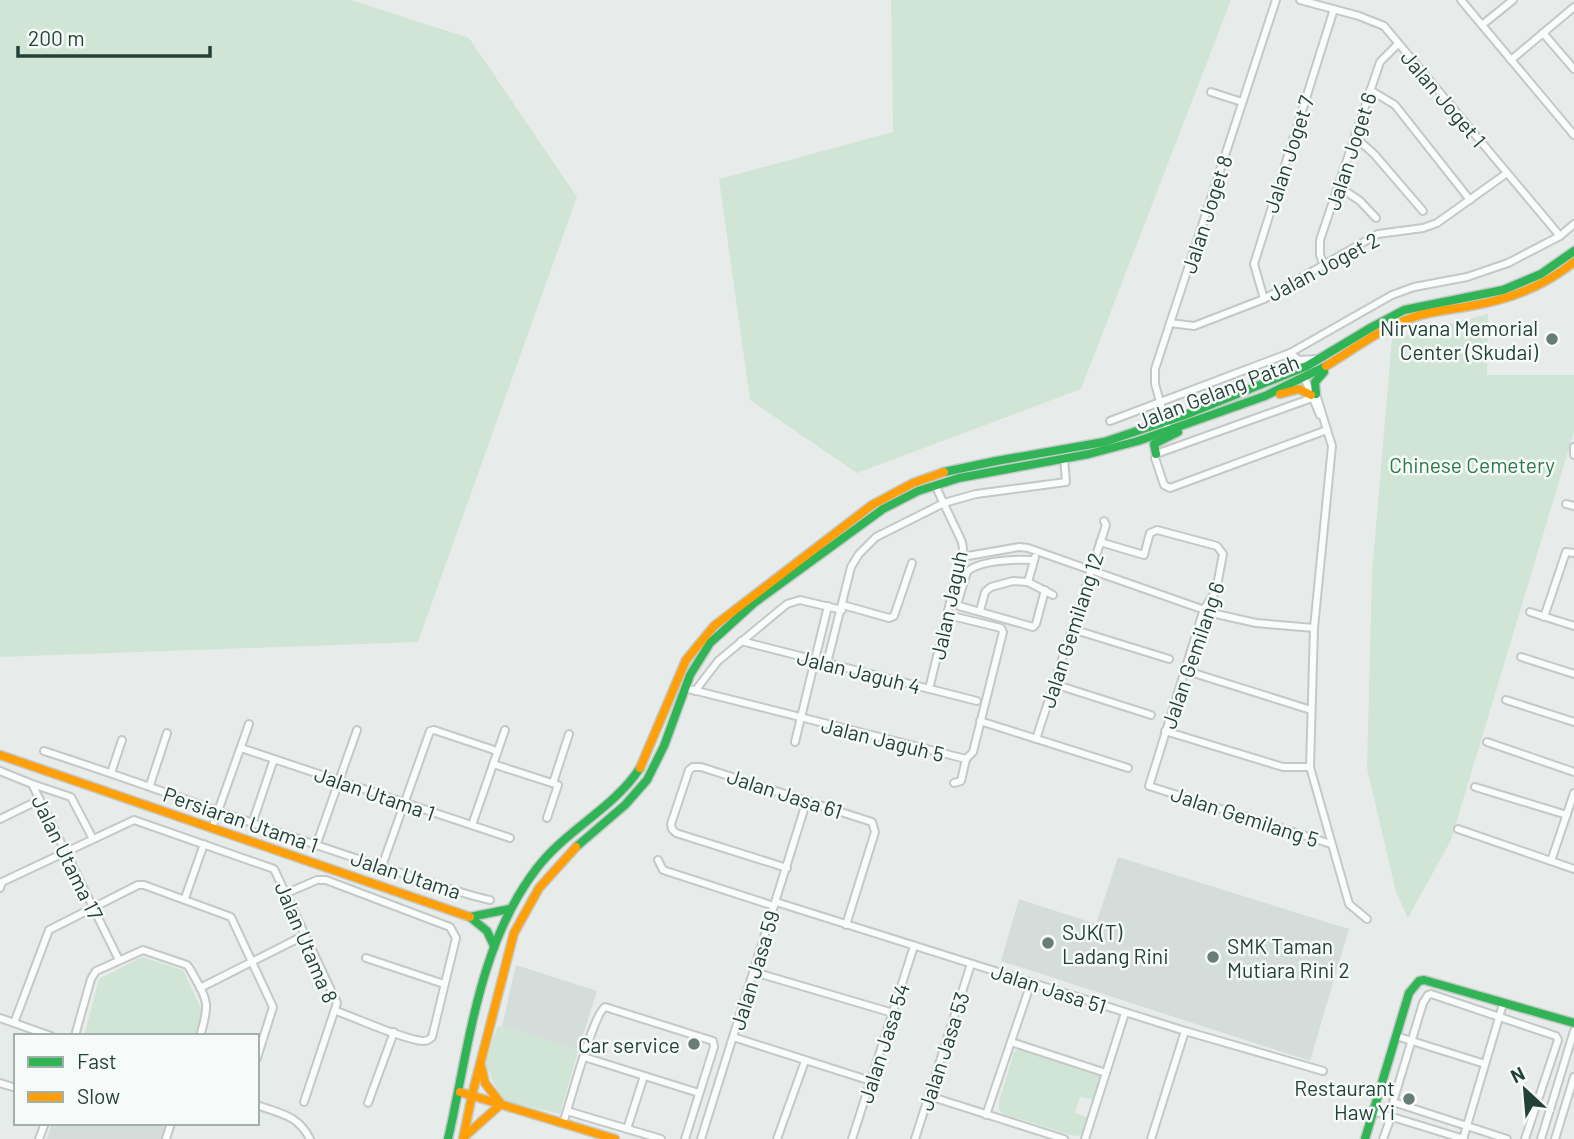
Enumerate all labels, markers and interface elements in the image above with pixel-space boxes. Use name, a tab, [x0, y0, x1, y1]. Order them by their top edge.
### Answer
scale bar	[18, 14, 210, 58]
text: 200 m	[28, 25, 85, 50]
street label: Jalan Joget 1	[1396, 44, 1492, 152]
street label: Jalan Joget 6	[1319, 89, 1381, 213]
street label: Jalan Joget 7	[1257, 92, 1319, 216]
street label: Jalan Joget 8	[1175, 152, 1237, 276]
street label: Jalan Joget 2	[1263, 226, 1383, 306]
place label: Nirvana Memorial Center (Skudai)	[1380, 315, 1539, 364]
marker: Nirvana Memorial Center (Skudai)	[1544, 331, 1560, 347]
street label: Jalan Gelang Patah	[1132, 348, 1302, 434]
park label: Chinese Cemetery	[1389, 452, 1555, 477]
street label: Jalan Jaguh	[924, 548, 972, 662]
street label: Jalan Gemilang 12	[1034, 549, 1108, 711]
street label: Jalan Gemilang 6	[1155, 578, 1229, 732]
street label: Jalan Jaguh 4	[795, 644, 923, 698]
street label: Jalan Jaguh 5	[819, 712, 947, 766]
street label: Jalan Utama 1	[312, 761, 438, 825]
street label: Jalan Jasa 61	[724, 763, 846, 823]
street label: Jalan Gemilang 5	[1168, 780, 1322, 852]
street label: Persiaran Utama 1	[160, 781, 322, 857]
street label: Jalan Utama 17	[27, 791, 109, 923]
street label: Jalan Utama	[348, 844, 464, 904]
street label: Jalan Utama 8	[270, 878, 344, 1006]
street label: Jalan Jasa 59	[724, 907, 784, 1033]
place label: SJK(T) Ladang Rini	[1062, 919, 1169, 968]
place label: SMK Taman Mutiara Rini 2	[1227, 933, 1350, 982]
marker: SJK(T) Ladang Rini	[1040, 935, 1056, 951]
marker: SMK Taman Mutiara Rini 2	[1205, 949, 1221, 965]
street label: Jalan Jasa 51	[988, 958, 1110, 1018]
street label: Jalan Jasa 54	[852, 980, 914, 1106]
street label: Jalan Jasa 53	[912, 988, 974, 1114]
place label: Car service	[578, 1032, 680, 1057]
legend	[14, 1034, 259, 1125]
marker: Car service	[686, 1036, 702, 1052]
text: Fast	[77, 1048, 117, 1073]
north arrow	[1490, 1055, 1560, 1125]
text: N	[1507, 1061, 1528, 1087]
place label: Restaurant Haw Yi	[1294, 1075, 1395, 1124]
text: Slow	[77, 1083, 120, 1108]
marker: Restaurant Haw Yi	[1401, 1091, 1417, 1107]

